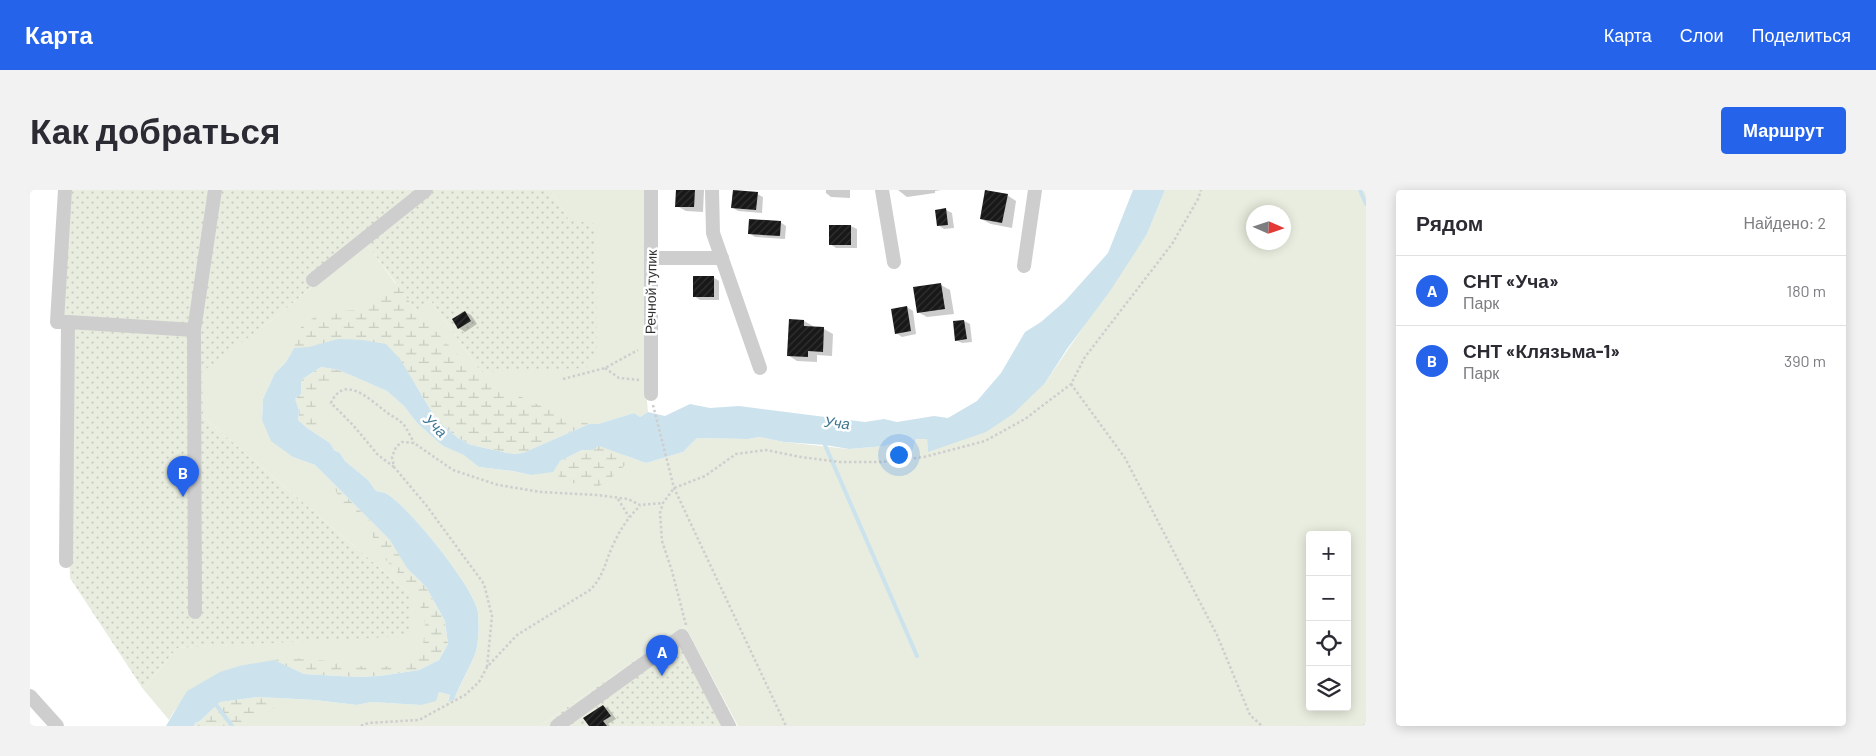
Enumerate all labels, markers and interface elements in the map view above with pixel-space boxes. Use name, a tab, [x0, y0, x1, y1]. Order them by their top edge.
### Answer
text: Карта	[25, 20, 93, 49]
text: Карта	[1604, 24, 1652, 46]
text: Слои	[1680, 24, 1724, 46]
text: Поделиться	[1752, 24, 1851, 46]
button: Маршрут	[1721, 107, 1846, 154]
text: Как добраться	[30, 109, 280, 151]
north arrow	[1246, 205, 1291, 250]
text: Рядом	[1416, 210, 1483, 235]
text: Найдено: 2	[1743, 213, 1826, 232]
street label: Речной тупик	[641, 249, 660, 334]
text: СНТ «Уча»	[1463, 269, 1559, 292]
text: A	[1427, 281, 1437, 300]
text: 180 m	[1787, 281, 1826, 300]
text: Парк	[1463, 293, 1499, 312]
text: СНТ «Клязьма-1»	[1463, 339, 1620, 362]
text: B	[1427, 351, 1437, 370]
text: 390 m	[1784, 351, 1826, 370]
text: Парк	[1463, 363, 1499, 382]
water label: Уча	[419, 409, 451, 441]
water label: Уча	[822, 412, 851, 432]
your location	[886, 442, 912, 468]
pin: B	[167, 456, 199, 497]
map controls	[1306, 531, 1351, 711]
button: +	[1306, 531, 1351, 576]
button: −	[1306, 576, 1351, 621]
button: locate	[1306, 621, 1351, 666]
pin: A	[646, 635, 678, 676]
button: layers	[1306, 666, 1351, 711]

